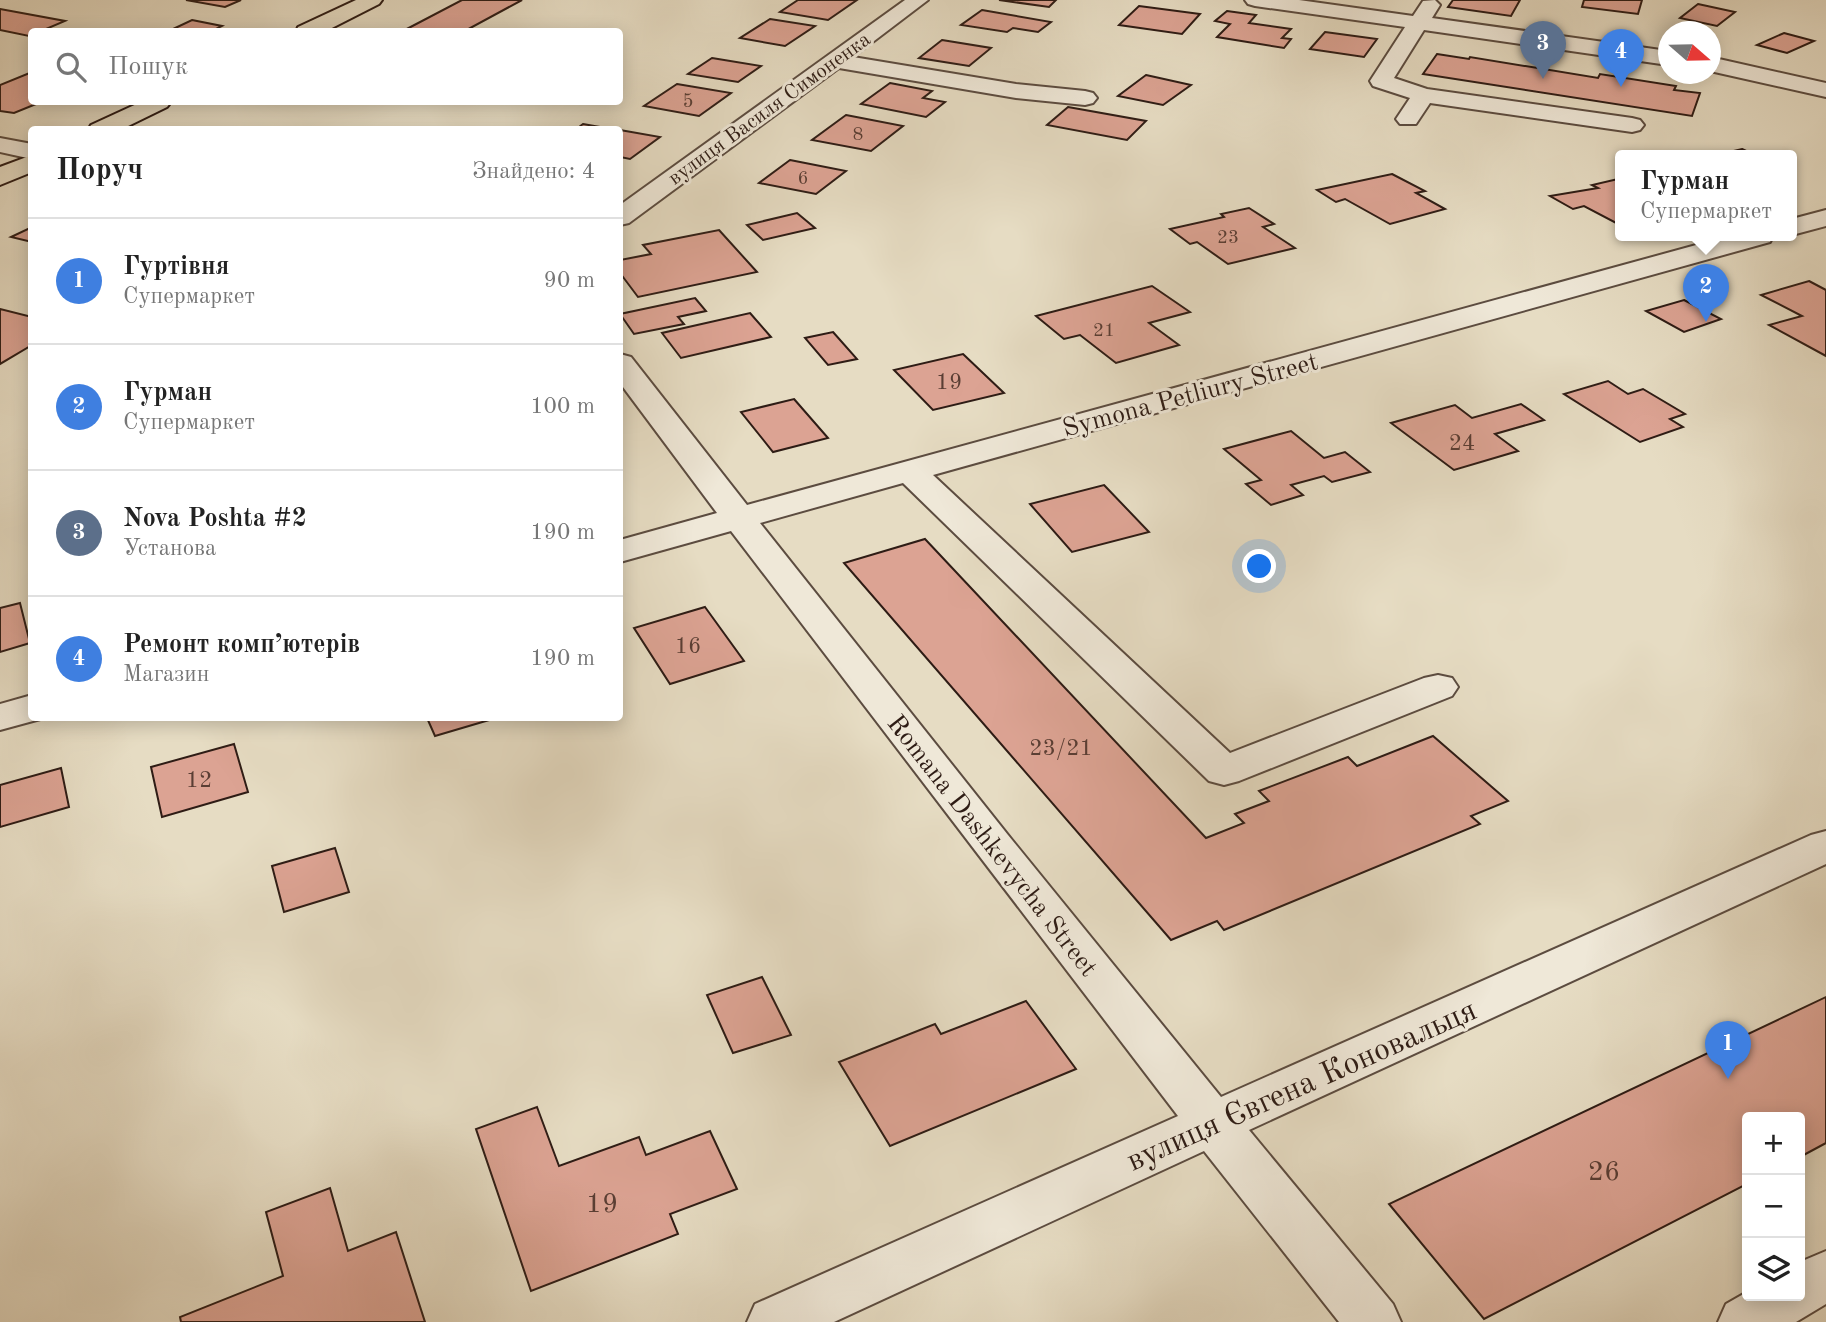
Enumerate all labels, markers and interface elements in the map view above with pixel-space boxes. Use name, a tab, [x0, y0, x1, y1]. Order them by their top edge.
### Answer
pin: 3	[1520, 21, 1566, 79]
north arrow	[1658, 21, 1721, 84]
search box	[28, 28, 623, 105]
street label: вулиця Василя Симоненка	[665, 29, 875, 190]
pin: 4	[1598, 29, 1644, 87]
icon: search	[52, 48, 90, 86]
text: Пошук	[108, 54, 188, 80]
house number: 5	[682, 93, 694, 112]
house number: 8	[852, 126, 864, 145]
popup	[1615, 150, 1797, 241]
text: Поруч	[56, 156, 143, 186]
text: Знайдено: 4	[472, 160, 595, 183]
text: Гурман	[1640, 169, 1729, 195]
house number: 6	[797, 170, 809, 189]
text: Супермаркет	[1640, 200, 1772, 223]
house number: 23	[1217, 229, 1239, 248]
text: Гуртівня	[123, 254, 230, 280]
pin: 2	[1683, 264, 1729, 322]
text: 1	[72, 269, 86, 292]
text: 90 m	[544, 269, 595, 292]
text: Супермаркет	[123, 285, 255, 308]
house number: 21	[1093, 322, 1115, 341]
street label: Symona Petliury Street	[1060, 349, 1321, 443]
house number: 19	[936, 371, 962, 394]
text: Гурман	[123, 380, 212, 406]
text: 2	[72, 395, 86, 418]
text: 100 m	[530, 395, 595, 418]
text: Супермаркет	[123, 411, 255, 434]
house number: 24	[1449, 432, 1475, 455]
text: Nova Poshta #2	[123, 506, 307, 532]
text: 3	[72, 521, 86, 544]
text: 190 m	[530, 521, 595, 544]
text: Установа	[123, 537, 216, 560]
your location	[1242, 549, 1276, 583]
text: Ремонт комп’ютерів	[123, 632, 360, 658]
house number: 16	[675, 635, 701, 658]
text: 4	[72, 647, 86, 670]
text: 190 m	[530, 647, 595, 670]
text: Магазин	[123, 663, 209, 686]
street label: Romana Dashkevycha Street	[881, 711, 1101, 982]
house number: 23/21	[1029, 737, 1093, 760]
house number: 12	[186, 769, 212, 792]
street label: вулиця Євгена Коновальця	[1122, 995, 1482, 1179]
pin: 1	[1705, 1021, 1751, 1079]
map controls	[1742, 1112, 1805, 1301]
button: +	[1742, 1112, 1805, 1175]
house number: 26	[1588, 1159, 1620, 1187]
button: −	[1742, 1175, 1805, 1238]
house number: 19	[586, 1191, 618, 1219]
button: layers	[1742, 1238, 1805, 1301]

